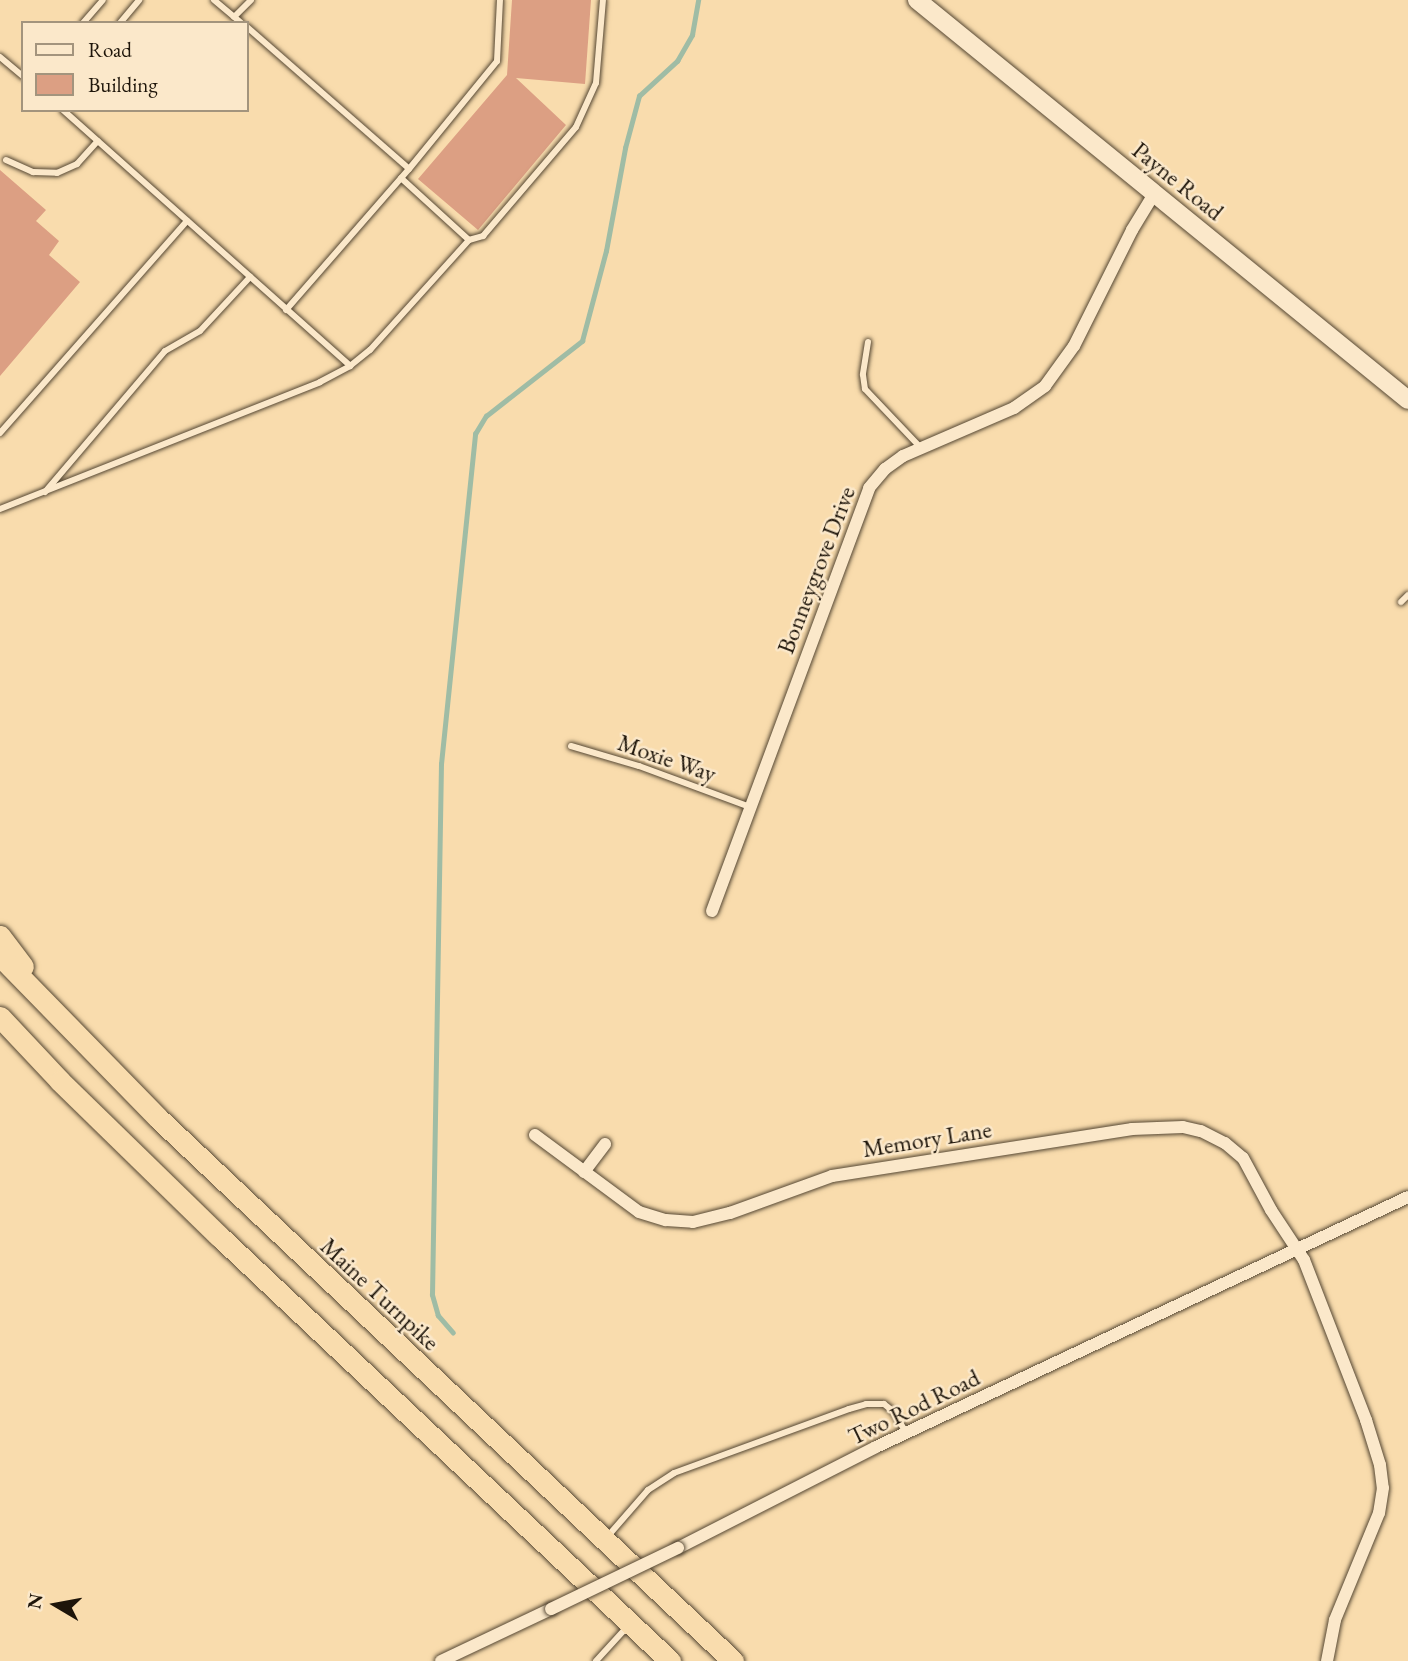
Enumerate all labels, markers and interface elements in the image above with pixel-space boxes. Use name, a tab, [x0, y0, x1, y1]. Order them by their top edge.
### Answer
legend	[21, 21, 248, 112]
text: Road	[88, 36, 132, 63]
text: Building	[88, 71, 158, 98]
street label: Payne Road	[1127, 136, 1229, 226]
street label: Bonneygrove Drive	[771, 482, 861, 658]
street label: Moxie Way	[614, 728, 720, 788]
street label: Memory Lane	[861, 1115, 993, 1163]
street label: Maine Turnpike	[315, 1232, 445, 1356]
street label: Two Rod Road	[844, 1363, 984, 1451]
north arrow	[21, 1570, 91, 1640]
text: N	[21, 1592, 48, 1611]

